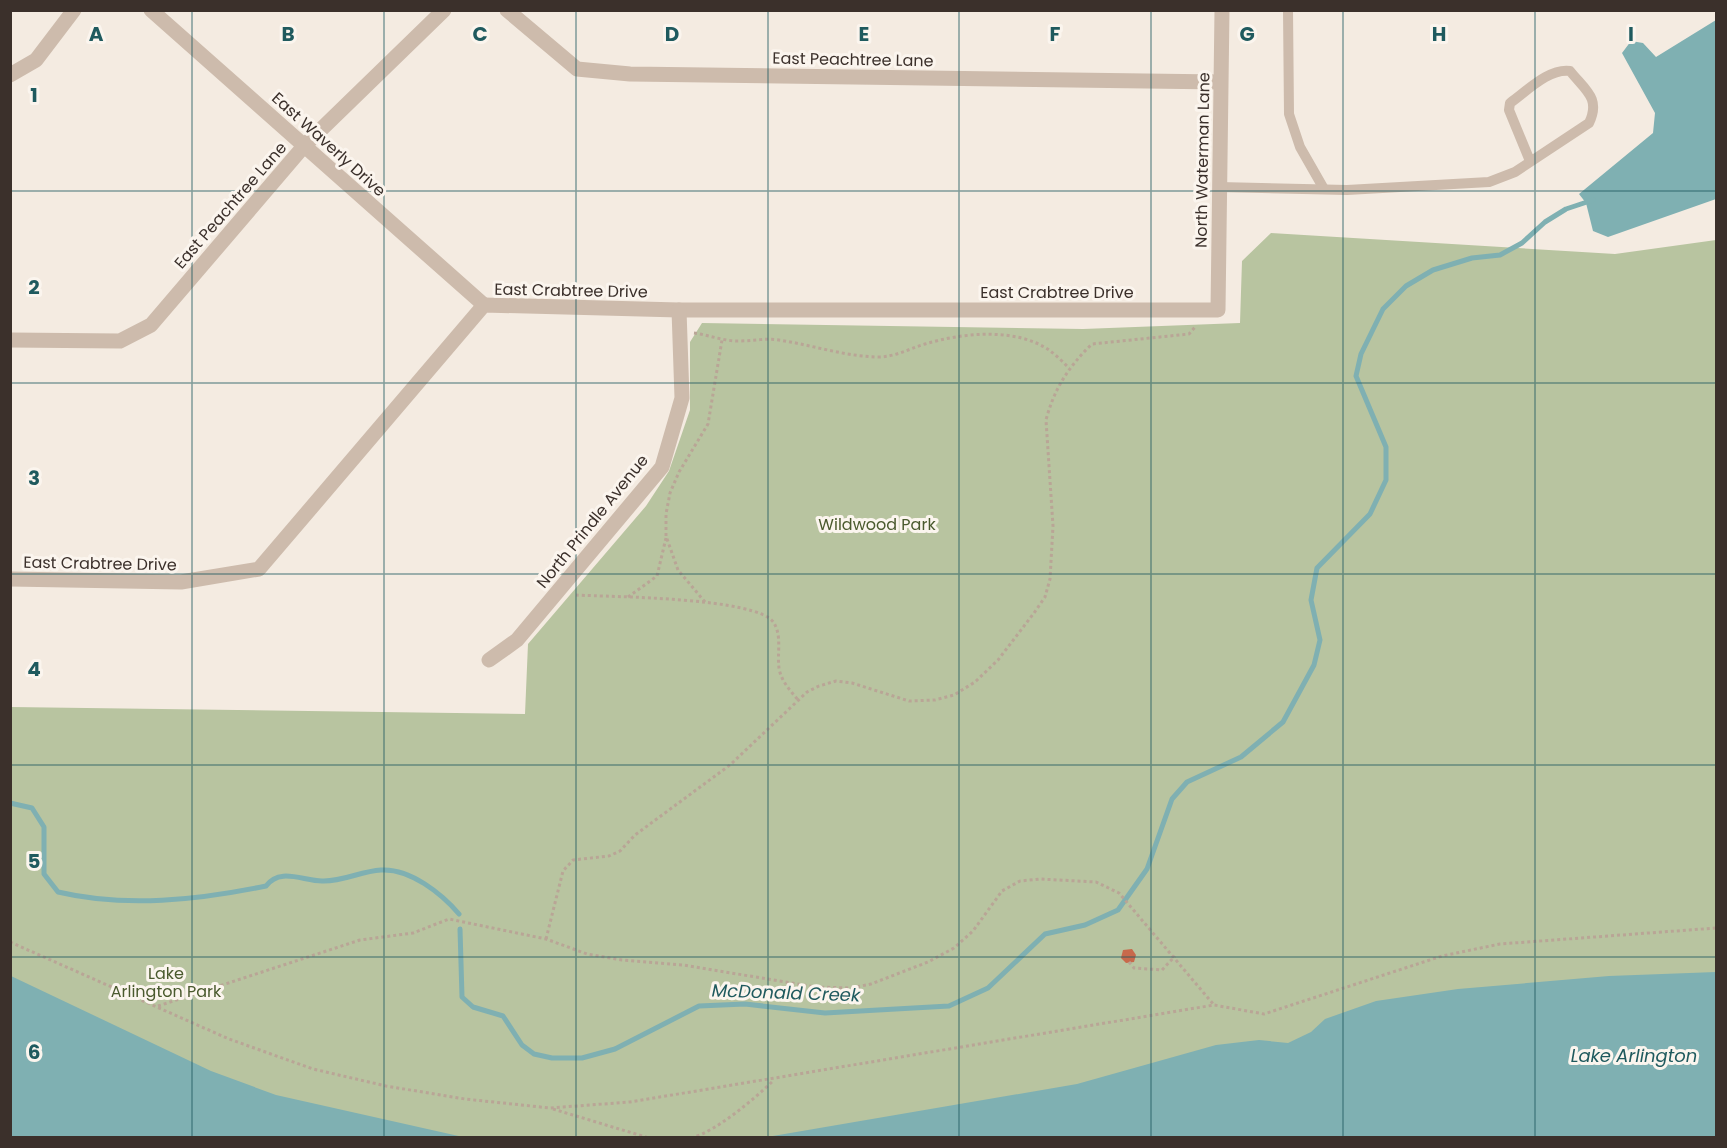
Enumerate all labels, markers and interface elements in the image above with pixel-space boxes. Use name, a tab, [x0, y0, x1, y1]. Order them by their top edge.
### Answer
text: A	[89, 20, 104, 48]
text: B	[281, 20, 295, 48]
text: C	[472, 20, 488, 48]
text: D	[665, 20, 679, 48]
text: E	[859, 20, 869, 48]
text: F	[1050, 20, 1061, 48]
text: G	[1239, 20, 1255, 48]
text: H	[1432, 20, 1446, 48]
text: I	[1628, 20, 1634, 48]
street label: East Peachtree Lane	[772, 47, 934, 72]
street label: North Waterman Lane	[1189, 72, 1216, 248]
text: 1	[30, 81, 38, 109]
street label: East Waverly Drive	[267, 87, 391, 202]
street label: East Peachtree Lane	[169, 137, 292, 274]
text: 2	[28, 273, 40, 301]
street label: East Crabtree Drive	[494, 278, 648, 303]
street label: East Crabtree Drive	[980, 281, 1134, 304]
street label: North Prindle Avenue	[531, 449, 654, 593]
text: 3	[28, 464, 40, 492]
park label: Wildwood Park	[818, 513, 936, 536]
street label: East Crabtree Drive	[23, 551, 177, 576]
text: 4	[27, 655, 41, 683]
text: 5	[28, 847, 41, 875]
park label: Lake Arlington Park	[111, 962, 222, 1003]
water label: McDonald Creek	[711, 977, 861, 1008]
text: 6	[28, 1038, 40, 1066]
water label: Lake Arlington	[1571, 1043, 1697, 1068]

